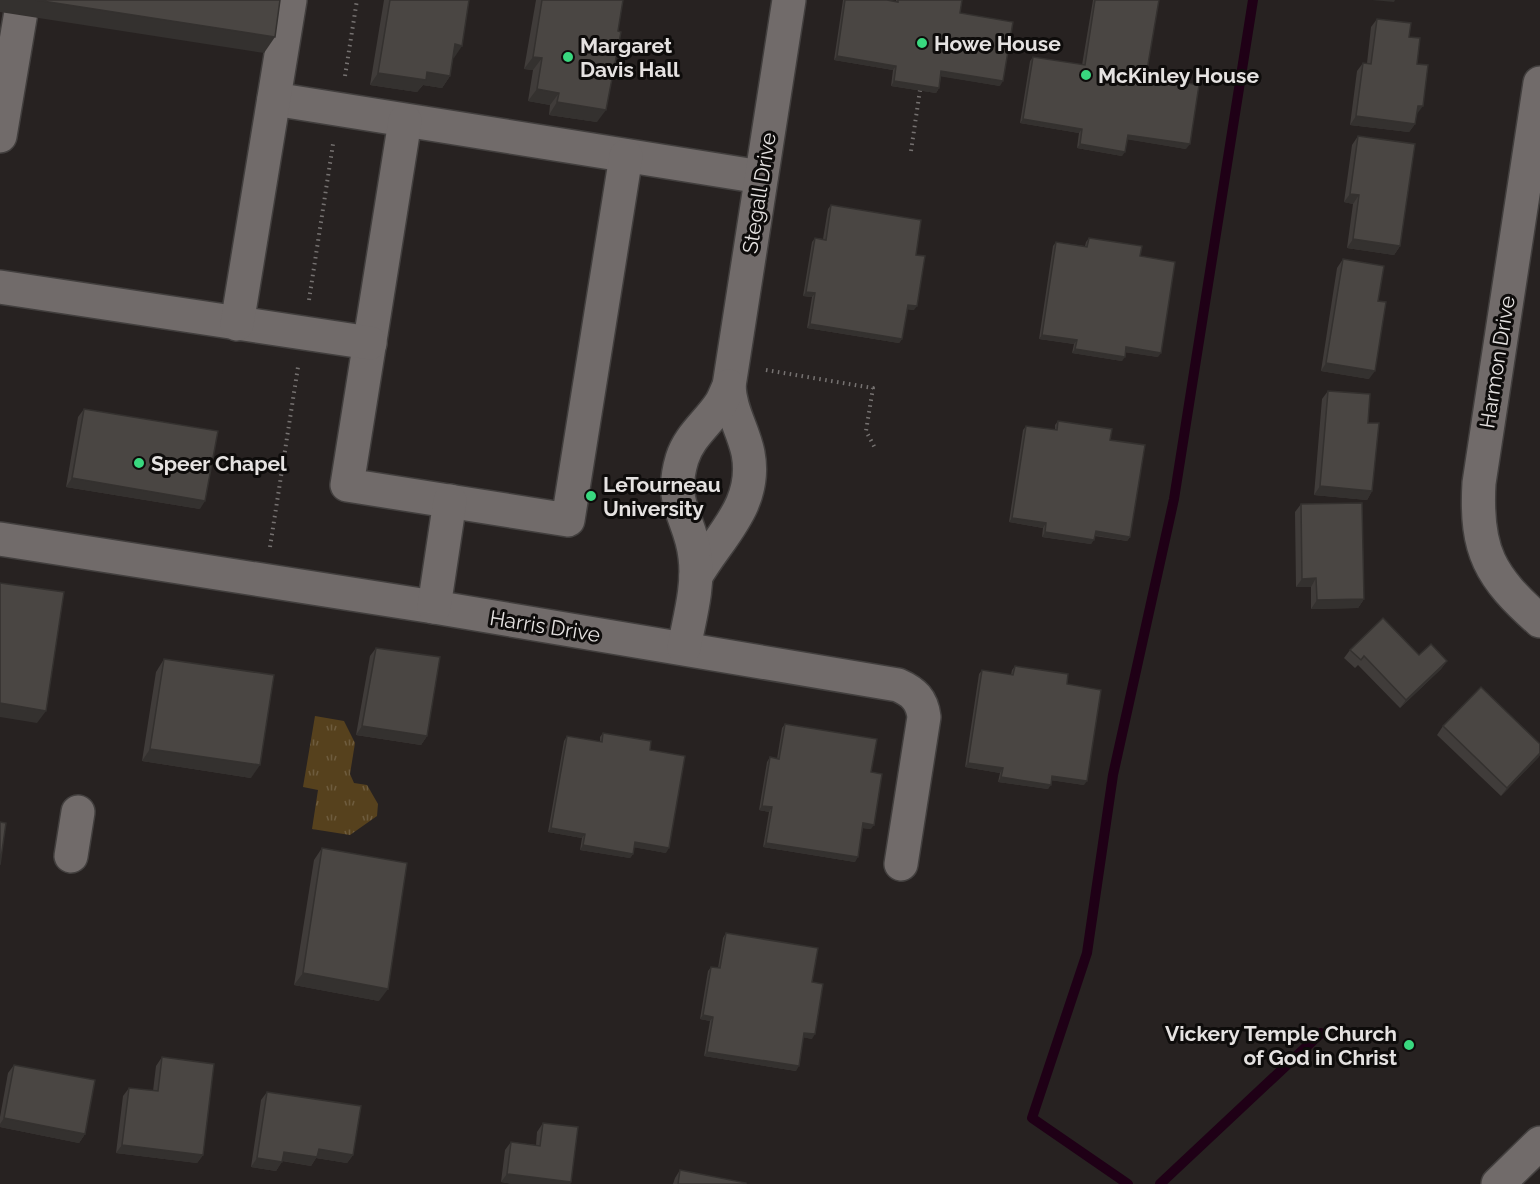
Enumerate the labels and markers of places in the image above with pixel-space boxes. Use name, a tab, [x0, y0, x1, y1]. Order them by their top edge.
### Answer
place label: Howe House	[934, 31, 1061, 56]
place label: Margaret Davis Hall	[580, 33, 680, 82]
marker: Howe House	[915, 36, 929, 50]
marker: Margaret Davis Hall	[561, 50, 575, 64]
place label: McKinley House	[1098, 63, 1259, 88]
marker: McKinley House	[1079, 68, 1093, 82]
place label: Speer Chapel	[151, 451, 287, 476]
marker: Speer Chapel	[132, 456, 146, 470]
place label: LeTourneau University	[603, 472, 721, 521]
marker: LeTourneau University	[584, 489, 598, 503]
place label: Vickery Temple Church of God in Christ	[1165, 1021, 1397, 1070]
marker: Vickery Temple Church of God in Christ	[1402, 1038, 1416, 1052]

